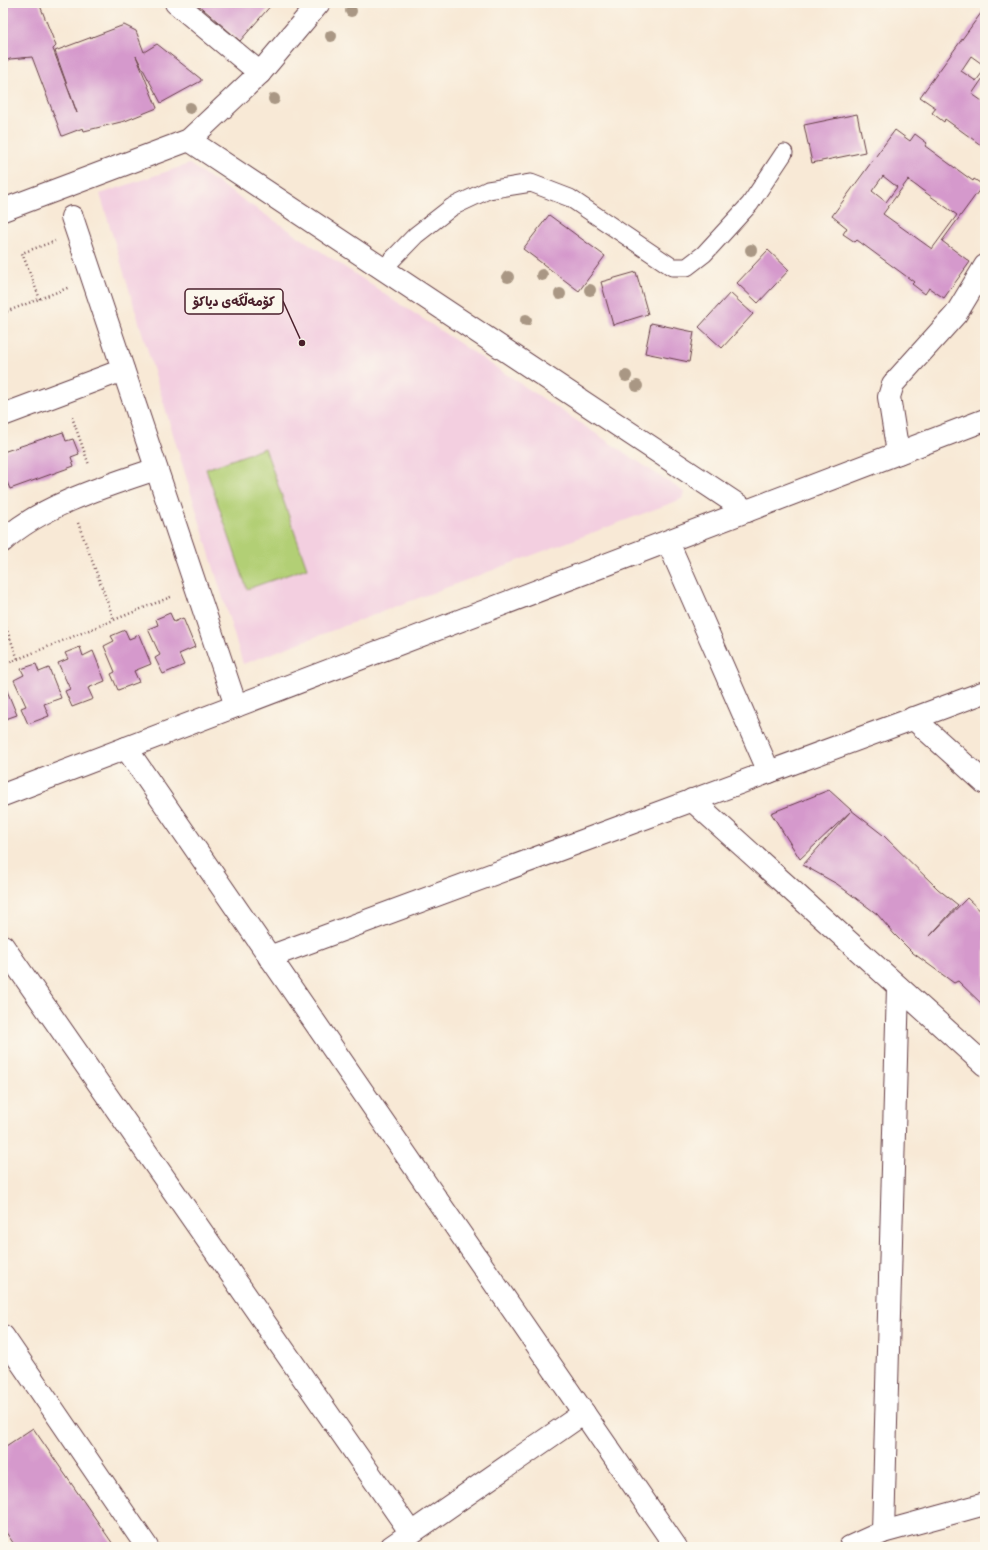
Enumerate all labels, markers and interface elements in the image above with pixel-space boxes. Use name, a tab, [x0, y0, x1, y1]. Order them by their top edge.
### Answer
callout: کۆمەڵگەی دیاکۆ	[185, 289, 283, 314]
text: کۆمەڵگەی دیاکۆ	[192, 292, 275, 310]

